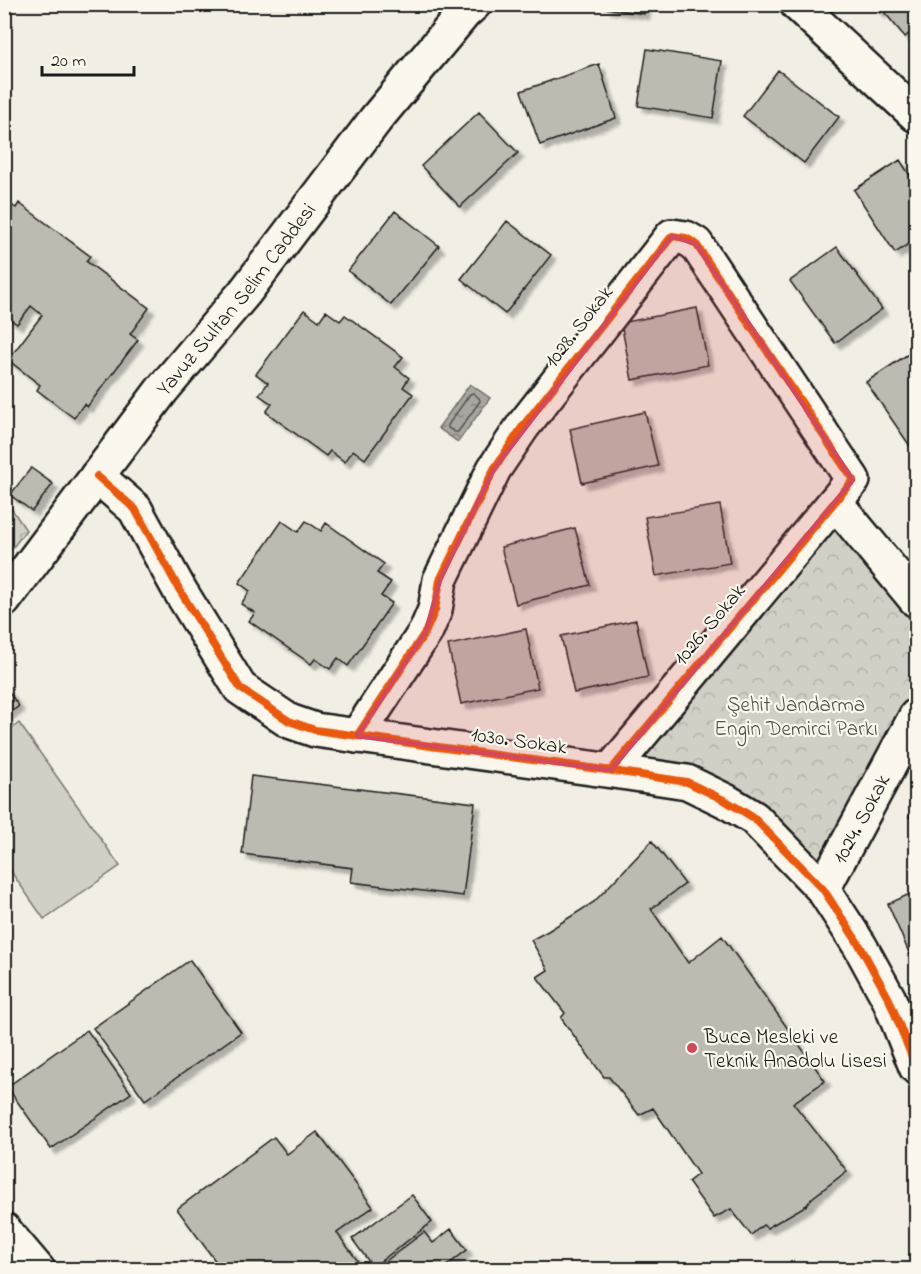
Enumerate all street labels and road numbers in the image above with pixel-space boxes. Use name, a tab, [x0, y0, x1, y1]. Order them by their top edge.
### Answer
street label: Yavuz Sultan Selim Caddesi	[150, 197, 324, 403]
street label: 1028. Sokak	[538, 279, 622, 375]
street label: 1026. Sokak	[667, 577, 754, 673]
street label: 1030. Sokak	[469, 720, 569, 764]
street label: 1024. Sokak	[826, 769, 899, 870]

